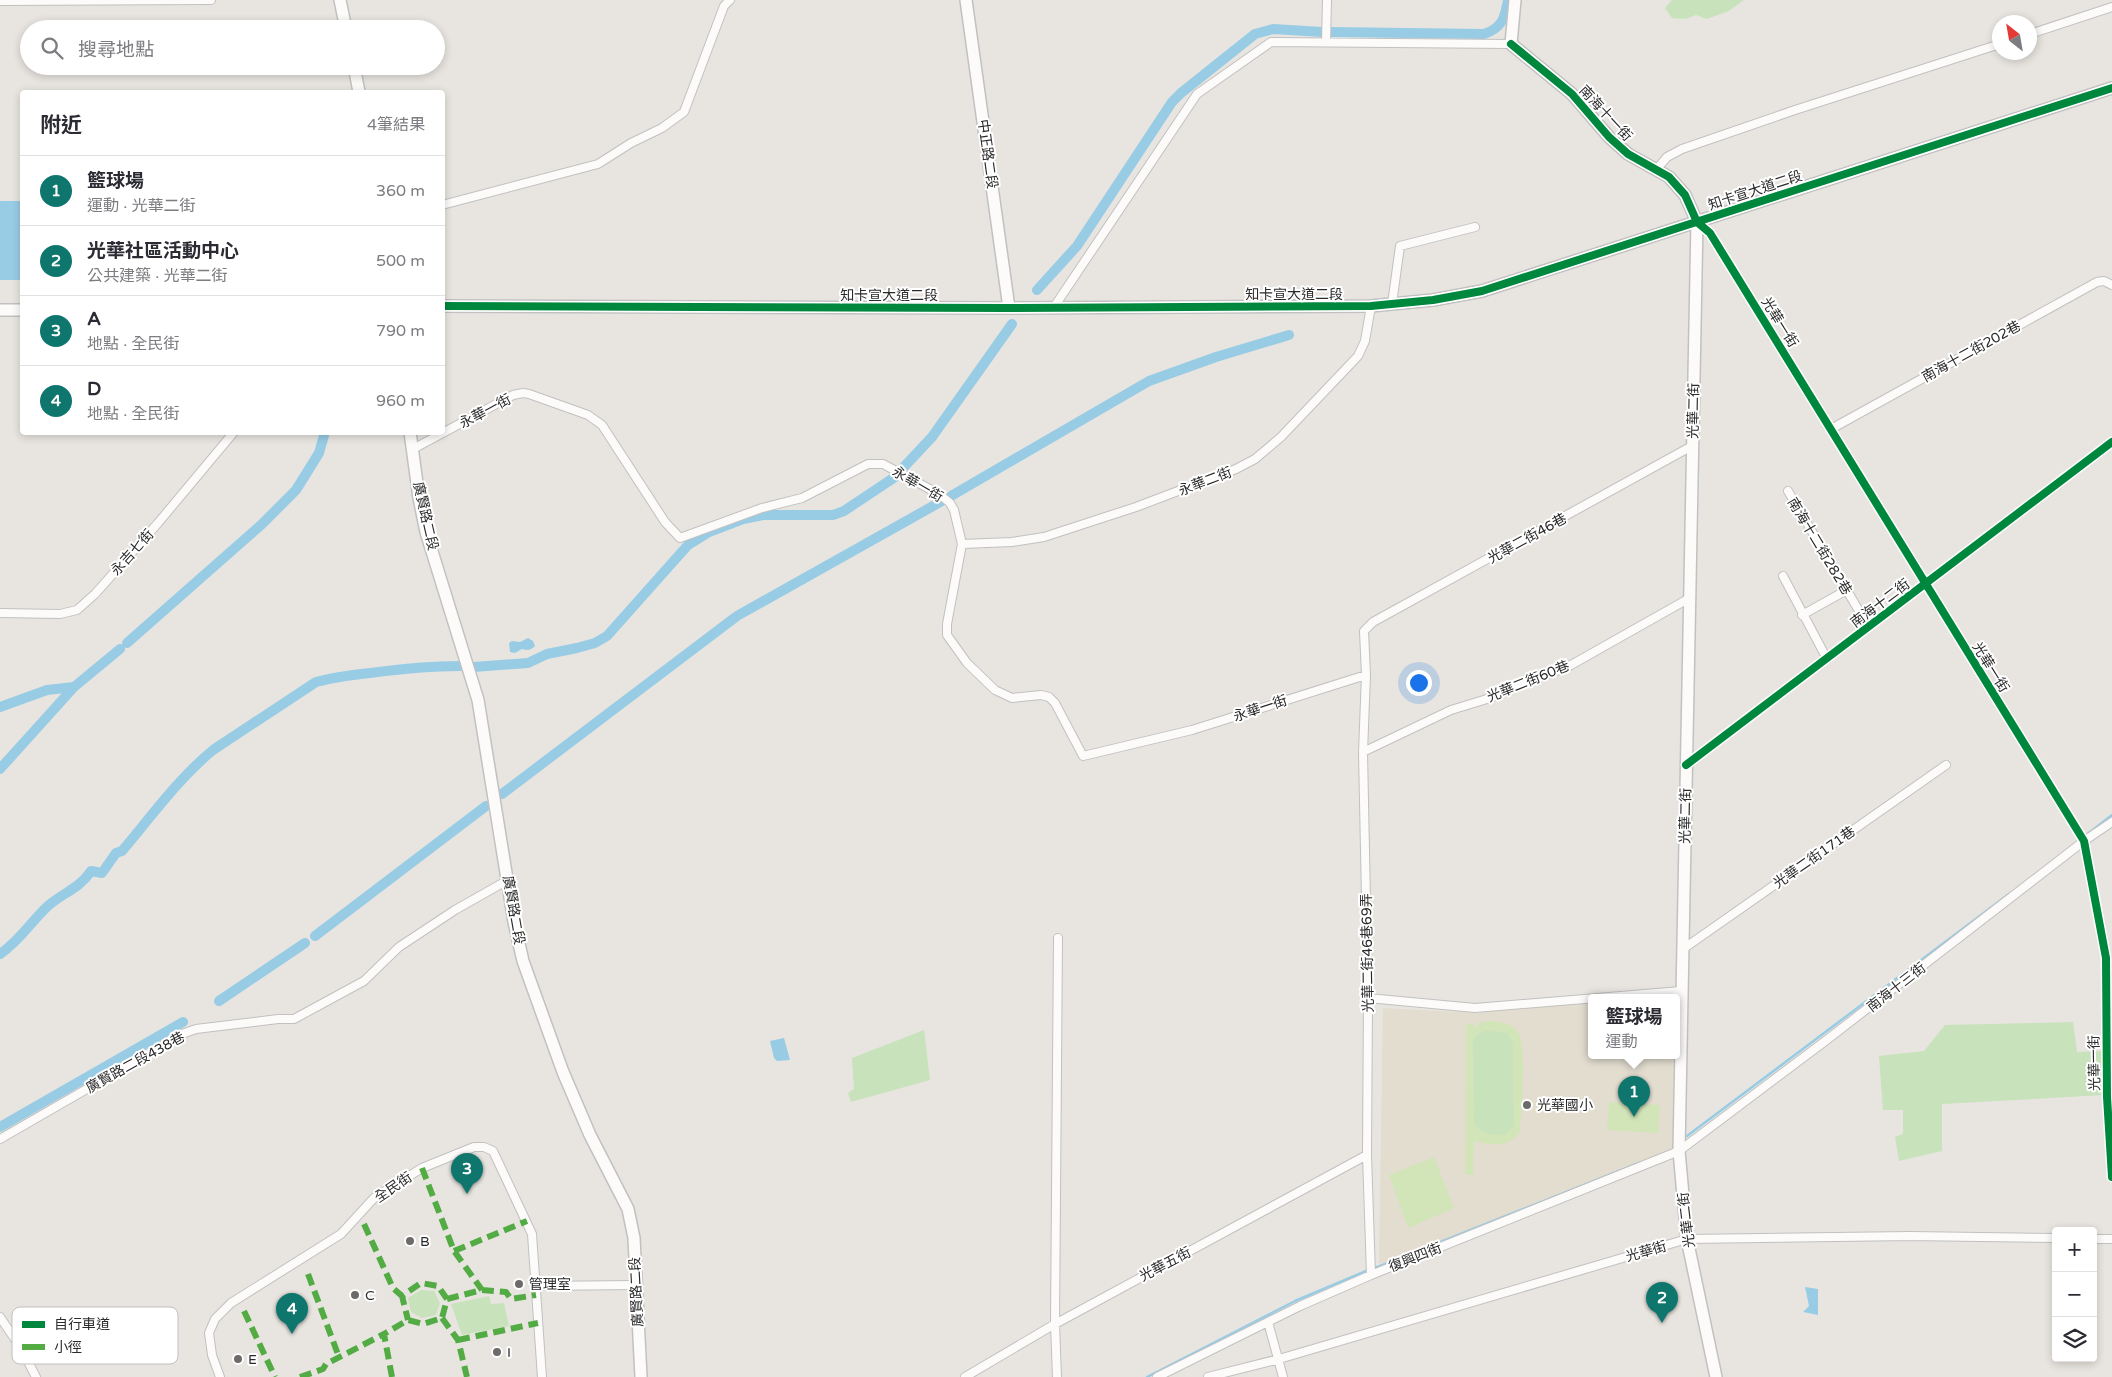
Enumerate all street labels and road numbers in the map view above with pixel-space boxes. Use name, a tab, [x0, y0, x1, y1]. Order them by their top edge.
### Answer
street label: 南海十一街	[1576, 82, 1636, 145]
street label: 中正路二段	[974, 118, 1001, 190]
street label: 知卡宣大道二段	[1706, 167, 1804, 214]
street label: 知卡宣大道二段	[1245, 286, 1343, 303]
street label: 知卡宣大道二段	[840, 287, 938, 304]
street label: 光華一街	[1758, 294, 1802, 351]
street label: 南海十二街202巷	[1919, 317, 2024, 386]
street label: 光華二街	[1685, 383, 1702, 439]
street label: 永華一街	[457, 391, 514, 432]
street label: 永華一街	[889, 463, 946, 506]
street label: 永華二街	[1176, 463, 1234, 499]
street label: 廣賢路二段	[409, 480, 442, 552]
street label: 南海十二街282巷	[1784, 495, 1855, 598]
street label: 光華二街46巷	[1485, 510, 1570, 567]
street label: 永吉七街	[107, 526, 157, 579]
street label: 南海十二街	[1847, 576, 1913, 631]
street label: 光華一街	[1969, 639, 2013, 696]
street label: 光華二街60巷	[1484, 657, 1572, 706]
street label: 永華一街	[1231, 692, 1289, 725]
street label: 光華二街	[1677, 788, 1694, 844]
street label: 光華二街171巷	[1770, 823, 1859, 892]
street label: 廣賢路二段	[499, 874, 528, 946]
street label: 光華二街46巷69弄	[1358, 893, 1377, 1013]
street label: 南海十三街	[1863, 959, 1929, 1016]
street label: 廣賢路二段438巷	[83, 1028, 188, 1097]
street label: 光華一街	[2086, 1035, 2103, 1091]
street label: 全民街	[371, 1169, 415, 1206]
street label: 光華二街	[1675, 1191, 1698, 1249]
street label: 光華街	[1624, 1238, 1669, 1265]
street label: 復興四街	[1386, 1239, 1444, 1276]
street label: 光華五街	[1137, 1244, 1194, 1285]
street label: 廣賢路二段	[626, 1257, 647, 1327]

